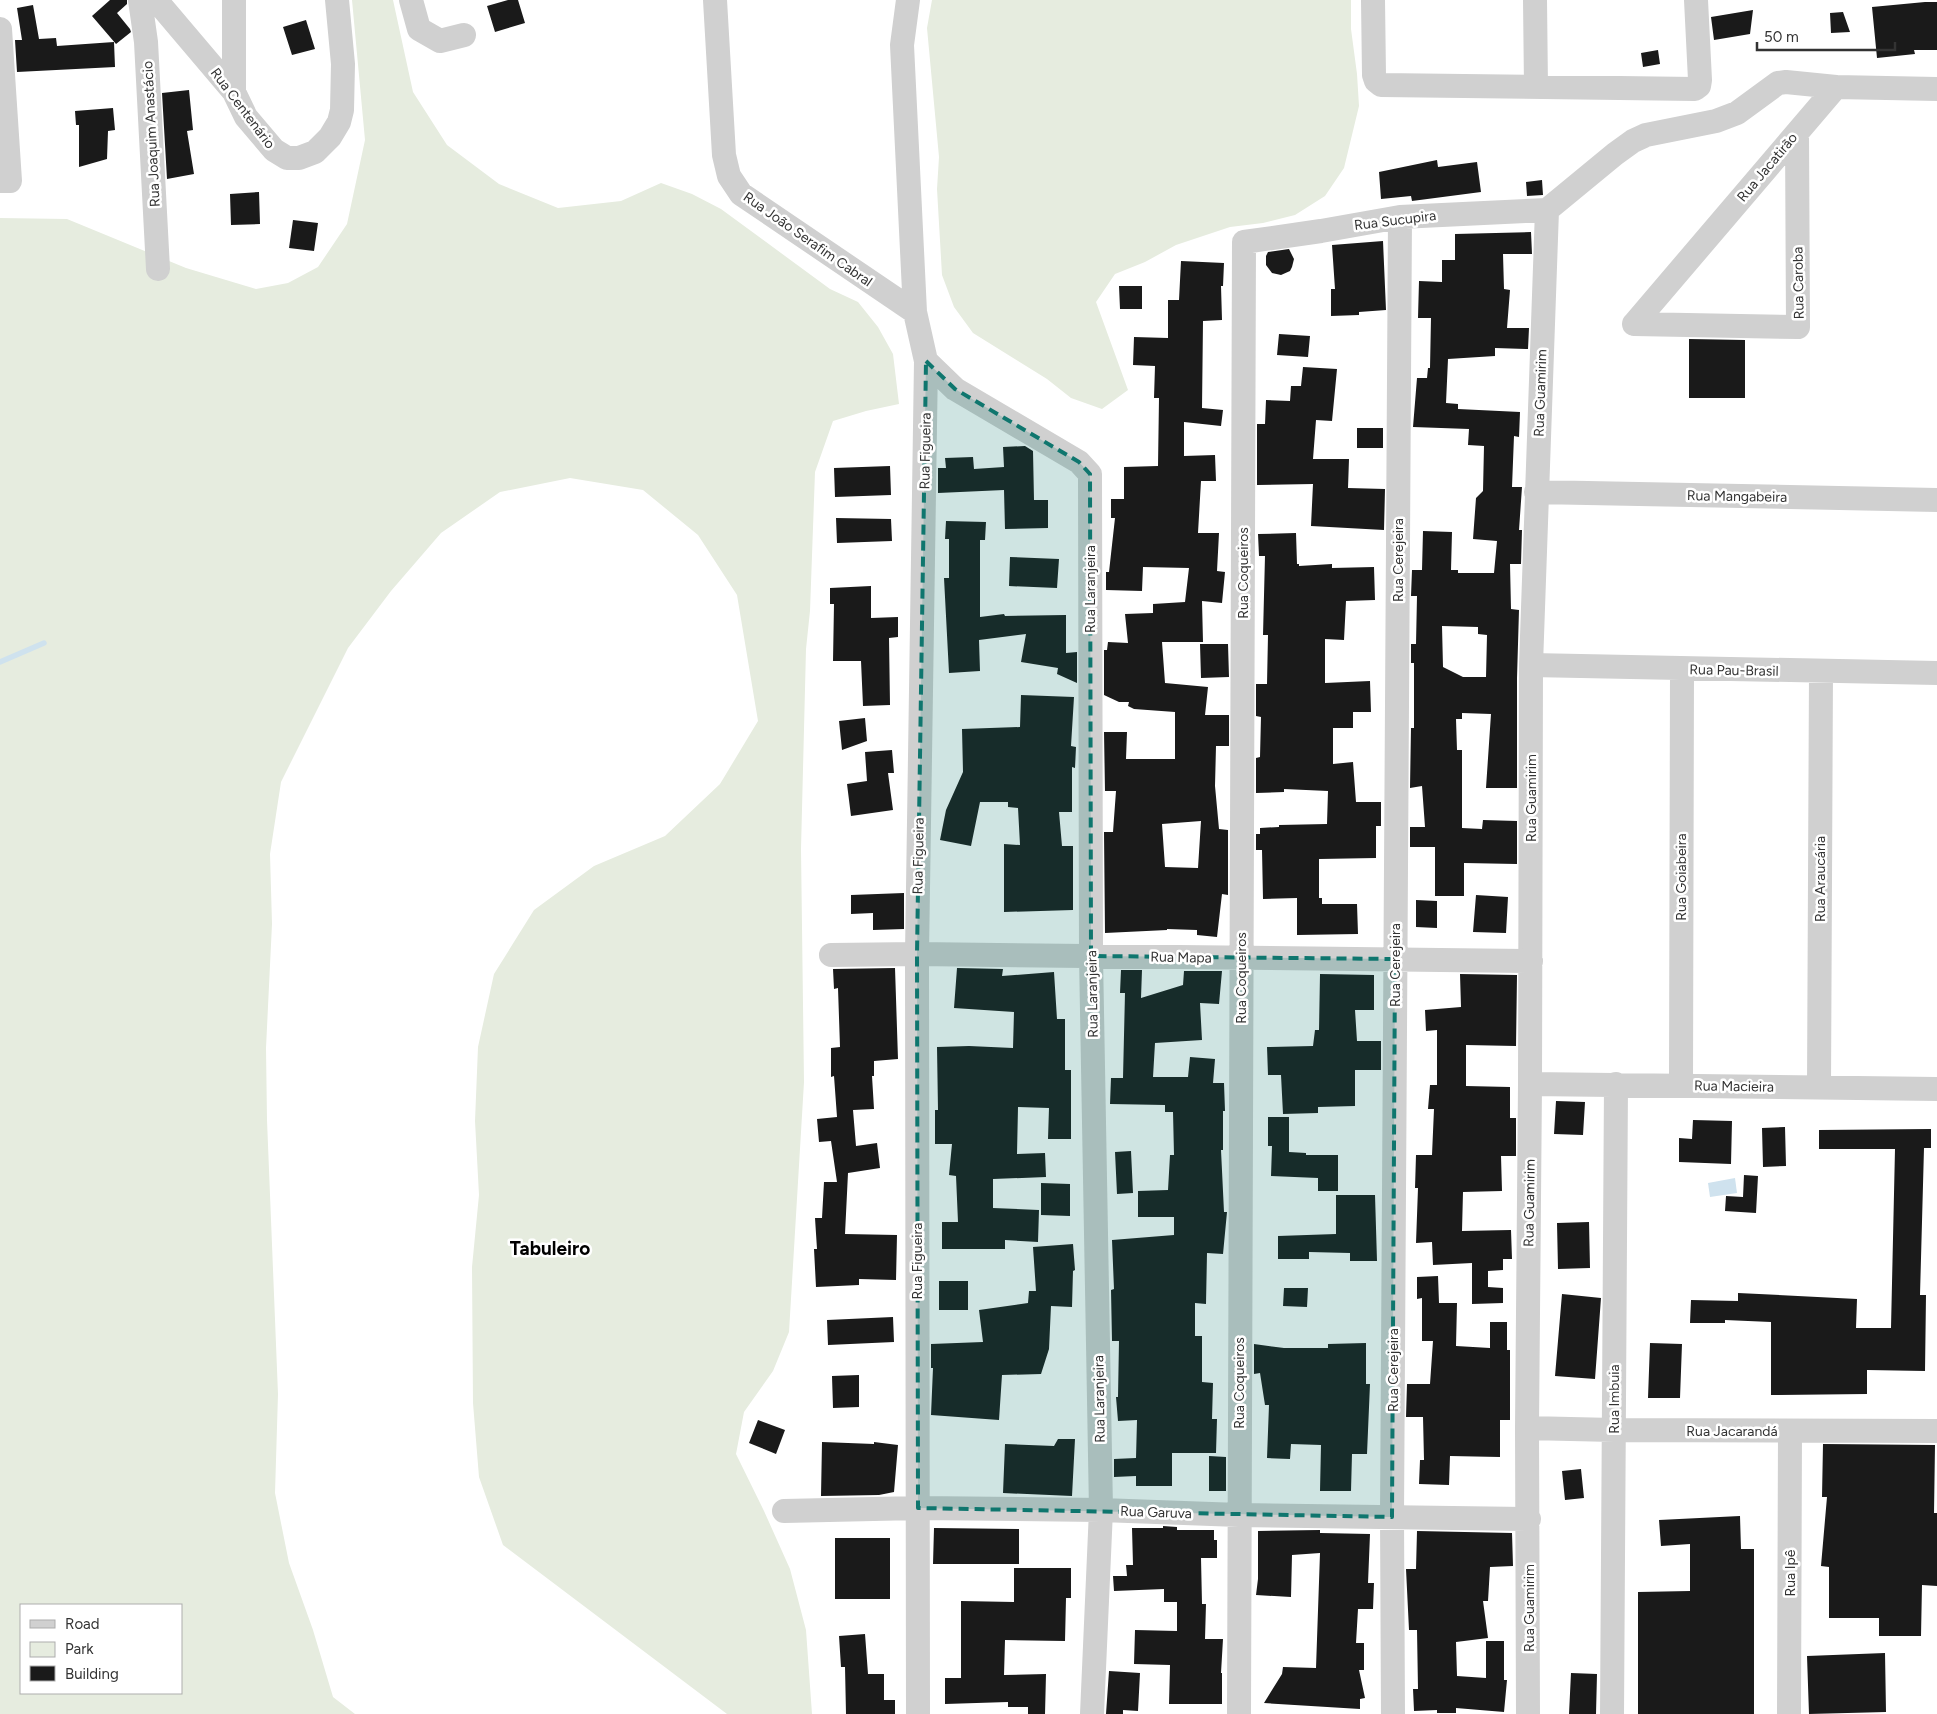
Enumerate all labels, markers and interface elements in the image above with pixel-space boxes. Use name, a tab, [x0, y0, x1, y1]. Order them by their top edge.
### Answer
scale bar	[1757, 20, 1894, 52]
text: 50 m	[1764, 28, 1799, 46]
street label: Rua Joaquim Anastácio	[139, 60, 164, 208]
street label: Rua Centenário	[207, 65, 278, 152]
street label: Rua Jacatirão	[1734, 129, 1801, 205]
street label: Rua João Serafim Cabral	[740, 188, 875, 290]
street label: Rua Sucupira	[1353, 207, 1437, 234]
street label: Rua Caroba	[1789, 247, 1808, 319]
street label: Rua Guamirim	[1530, 349, 1551, 437]
street label: Rua Figueira	[916, 412, 935, 490]
street label: Rua Mangabeira	[1687, 487, 1787, 506]
street label: Rua Cerejeira	[1390, 518, 1407, 602]
street label: Rua Coqueiros	[1235, 527, 1252, 619]
street label: Rua Laranjeira	[1082, 545, 1099, 633]
street label: Rua Pau-Brasil	[1689, 661, 1779, 680]
street label: Rua Guamirim	[1523, 754, 1540, 842]
street label: Rua Figueira	[909, 817, 928, 895]
street label: Rua Goiabeira	[1673, 833, 1690, 921]
street label: Rua Araucária	[1812, 836, 1829, 922]
street label: Rua Cerejeira	[1387, 923, 1404, 1007]
street label: Rua Coqueiros	[1233, 932, 1250, 1024]
street label: Rua Mapa	[1150, 948, 1212, 967]
street label: Rua Laranjeira	[1083, 950, 1102, 1038]
street label: Rua Macieira	[1694, 1077, 1774, 1096]
street label: Rua Guamirim	[1520, 1159, 1539, 1247]
street label: Rua Figueira	[909, 1223, 926, 1299]
district label: Tabuleiro	[510, 1237, 590, 1260]
street label: Rua Cerejeira	[1385, 1328, 1402, 1412]
street label: Rua Coqueiros	[1231, 1337, 1248, 1429]
street label: Rua Laranjeira	[1090, 1355, 1109, 1443]
street label: Rua Imbuia	[1606, 1364, 1623, 1434]
street label: Rua Jacarandá	[1686, 1423, 1778, 1440]
street label: Rua Garuva	[1120, 1503, 1192, 1522]
street label: Rua Ipê	[1782, 1549, 1799, 1596]
street label: Rua Guamirim	[1521, 1564, 1538, 1652]
legend	[20, 1604, 182, 1694]
text: Road	[65, 1615, 100, 1633]
text: Park	[65, 1640, 94, 1658]
text: Building	[65, 1665, 119, 1683]

